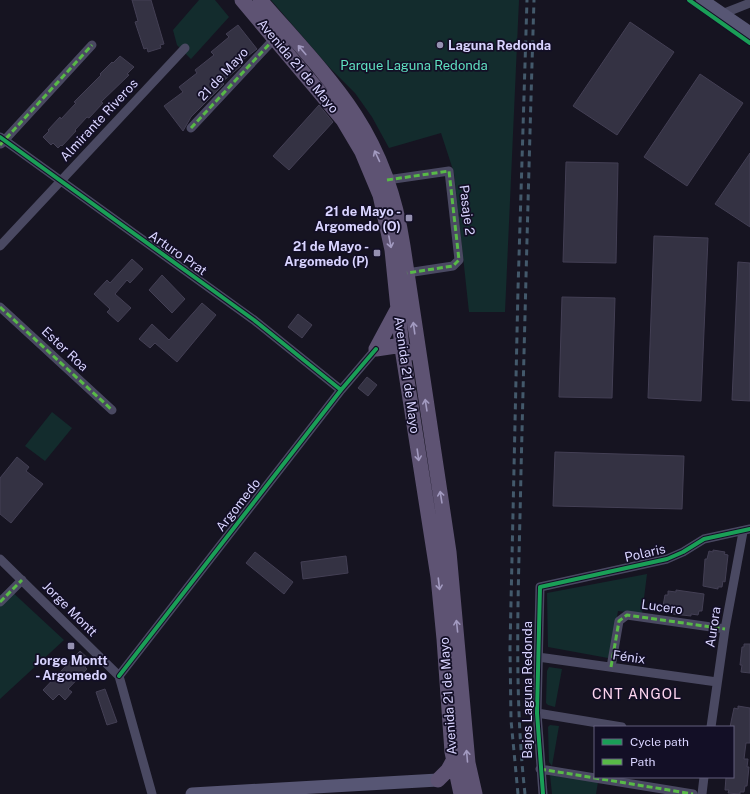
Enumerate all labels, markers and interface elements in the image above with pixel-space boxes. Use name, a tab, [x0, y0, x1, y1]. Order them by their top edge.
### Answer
street label: Avenida 21 de Mayo	[254, 16, 342, 116]
place label: Laguna Redonda	[448, 38, 551, 53]
marker: Laguna Redonda	[435, 40, 445, 50]
street label: 21 de Mayo	[195, 44, 251, 104]
one-way arrow	[298, 44, 307, 55]
park label: Parque Laguna Redonda	[340, 58, 488, 73]
street label: Almirante Riveros	[57, 76, 141, 164]
one-way arrow	[373, 150, 380, 162]
street label: Pasaje 2	[456, 184, 478, 236]
place label: 21 de Mayo - Argomedo (O)	[315, 204, 401, 234]
marker: 21 de Mayo - Argomedo (O)	[404, 213, 414, 223]
street label: Arturo Prat	[146, 228, 210, 278]
one-way arrow	[386, 235, 394, 248]
place label: 21 de Mayo - Argomedo (P)	[284, 239, 369, 269]
marker: 21 de Mayo - Argomedo (P)	[372, 248, 382, 258]
street label: Avenida 21 de Mayo	[391, 316, 423, 434]
one-way arrow	[410, 322, 418, 335]
street label: Ester Roa	[39, 324, 91, 374]
one-way arrow	[422, 399, 430, 412]
one-way arrow	[414, 449, 422, 462]
street label: Argomedo	[213, 476, 263, 534]
one-way arrow	[437, 491, 445, 504]
street label: Polaris	[623, 541, 667, 565]
one-way arrow	[435, 577, 442, 590]
street label: Jorge Montt	[40, 579, 100, 639]
street label: Lucero	[640, 597, 684, 617]
street label: Aurora	[702, 606, 724, 648]
one-way arrow	[453, 620, 461, 633]
street label: Bajos Laguna Redonda	[520, 621, 535, 759]
street label: Avenida 21 de Mayo	[436, 637, 460, 755]
marker: Jorge Montt - Argomedo	[66, 641, 76, 651]
street label: Fénix	[612, 647, 646, 667]
place label: Jorge Montt - Argomedo	[34, 653, 108, 683]
district label: CNT ANGOL	[592, 686, 682, 702]
legend	[594, 726, 734, 778]
text: Cycle path	[630, 735, 689, 749]
one-way arrow	[464, 750, 471, 763]
text: Path	[630, 755, 656, 769]

